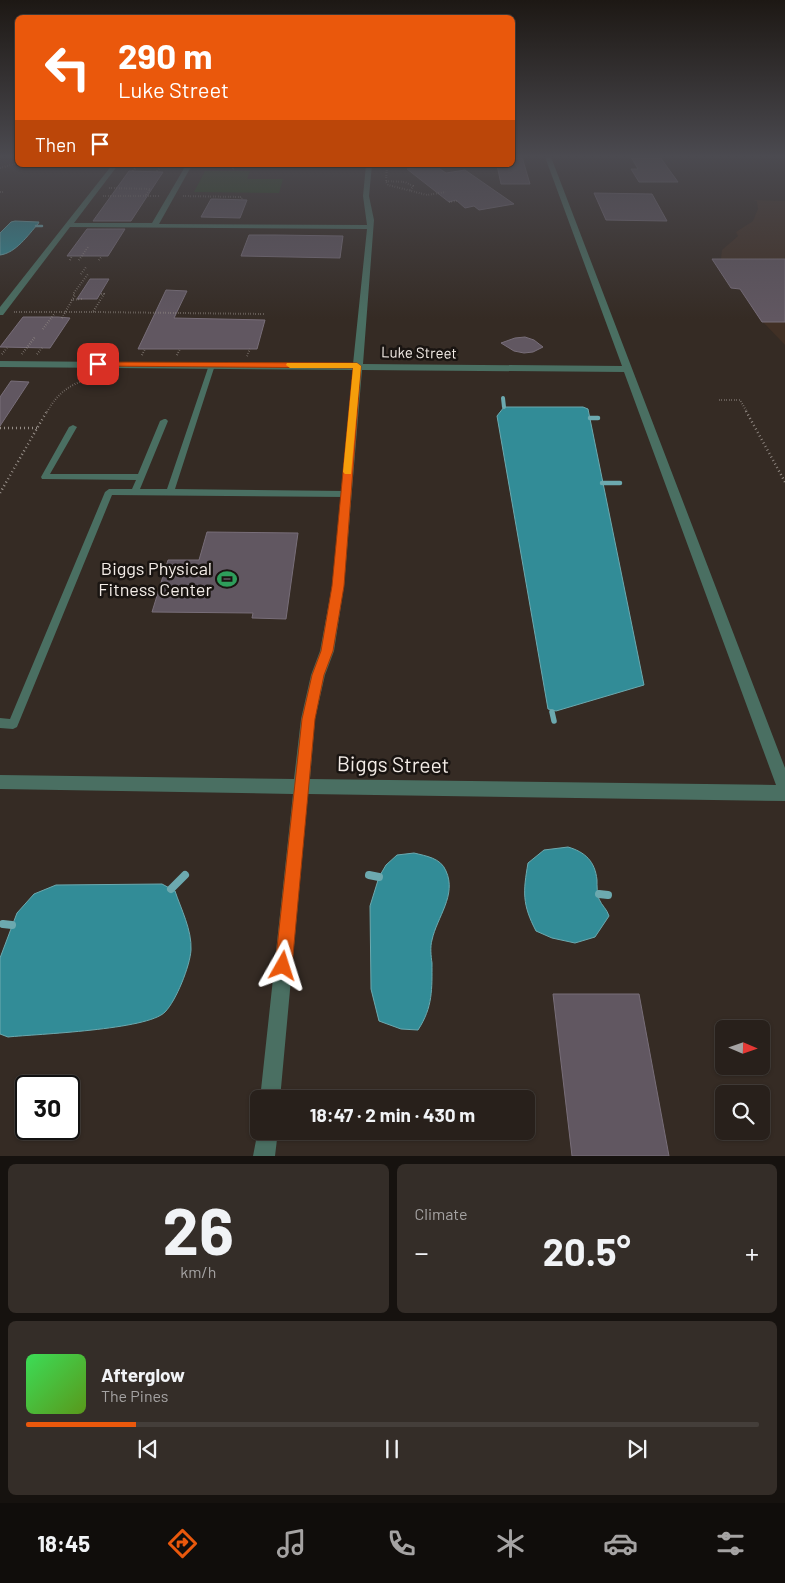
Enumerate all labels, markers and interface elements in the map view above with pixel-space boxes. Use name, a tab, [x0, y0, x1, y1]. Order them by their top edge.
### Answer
text: 290 m	[118, 34, 212, 76]
icon: left	[35, 35, 100, 100]
text: Luke Street	[118, 76, 229, 102]
icon: arrive	[86, 130, 114, 158]
text: Then	[35, 133, 76, 156]
street label: Luke Street	[381, 342, 457, 362]
pin	[77, 343, 119, 385]
icon: arrive	[84, 350, 112, 378]
place label: Biggs Physical Fitness Center	[98, 557, 212, 600]
sports icon: Biggs Physical Fitness Center	[216, 568, 238, 590]
street label: Biggs Street	[337, 750, 449, 777]
position arrow	[256, 939, 308, 991]
north arrow	[715, 1020, 770, 1075]
map controls	[715, 1020, 770, 1140]
speed limit sign: 30	[15, 1075, 80, 1140]
button: search	[715, 1085, 770, 1140]
text: 18:47 · 2 min · 430 m	[310, 1103, 475, 1126]
text: 26	[163, 1190, 234, 1268]
text: Climate	[415, 1204, 467, 1223]
text: 20.5°	[543, 1228, 631, 1274]
text: −	[415, 1235, 429, 1269]
text: +	[745, 1235, 759, 1269]
text: km/h	[180, 1262, 216, 1281]
text: Afterglow	[101, 1363, 185, 1386]
text: The Pines	[101, 1386, 169, 1405]
icon: previous	[134, 1435, 162, 1463]
icon: pause	[378, 1435, 406, 1463]
icon: next	[623, 1435, 651, 1463]
icon: directions	[165, 1526, 200, 1561]
icon: music	[274, 1526, 309, 1561]
icon: phone	[384, 1526, 419, 1561]
icon: climate	[493, 1526, 528, 1561]
icon: car	[603, 1526, 638, 1561]
icon: filters	[713, 1526, 748, 1561]
text: 18:45	[37, 1530, 90, 1556]

